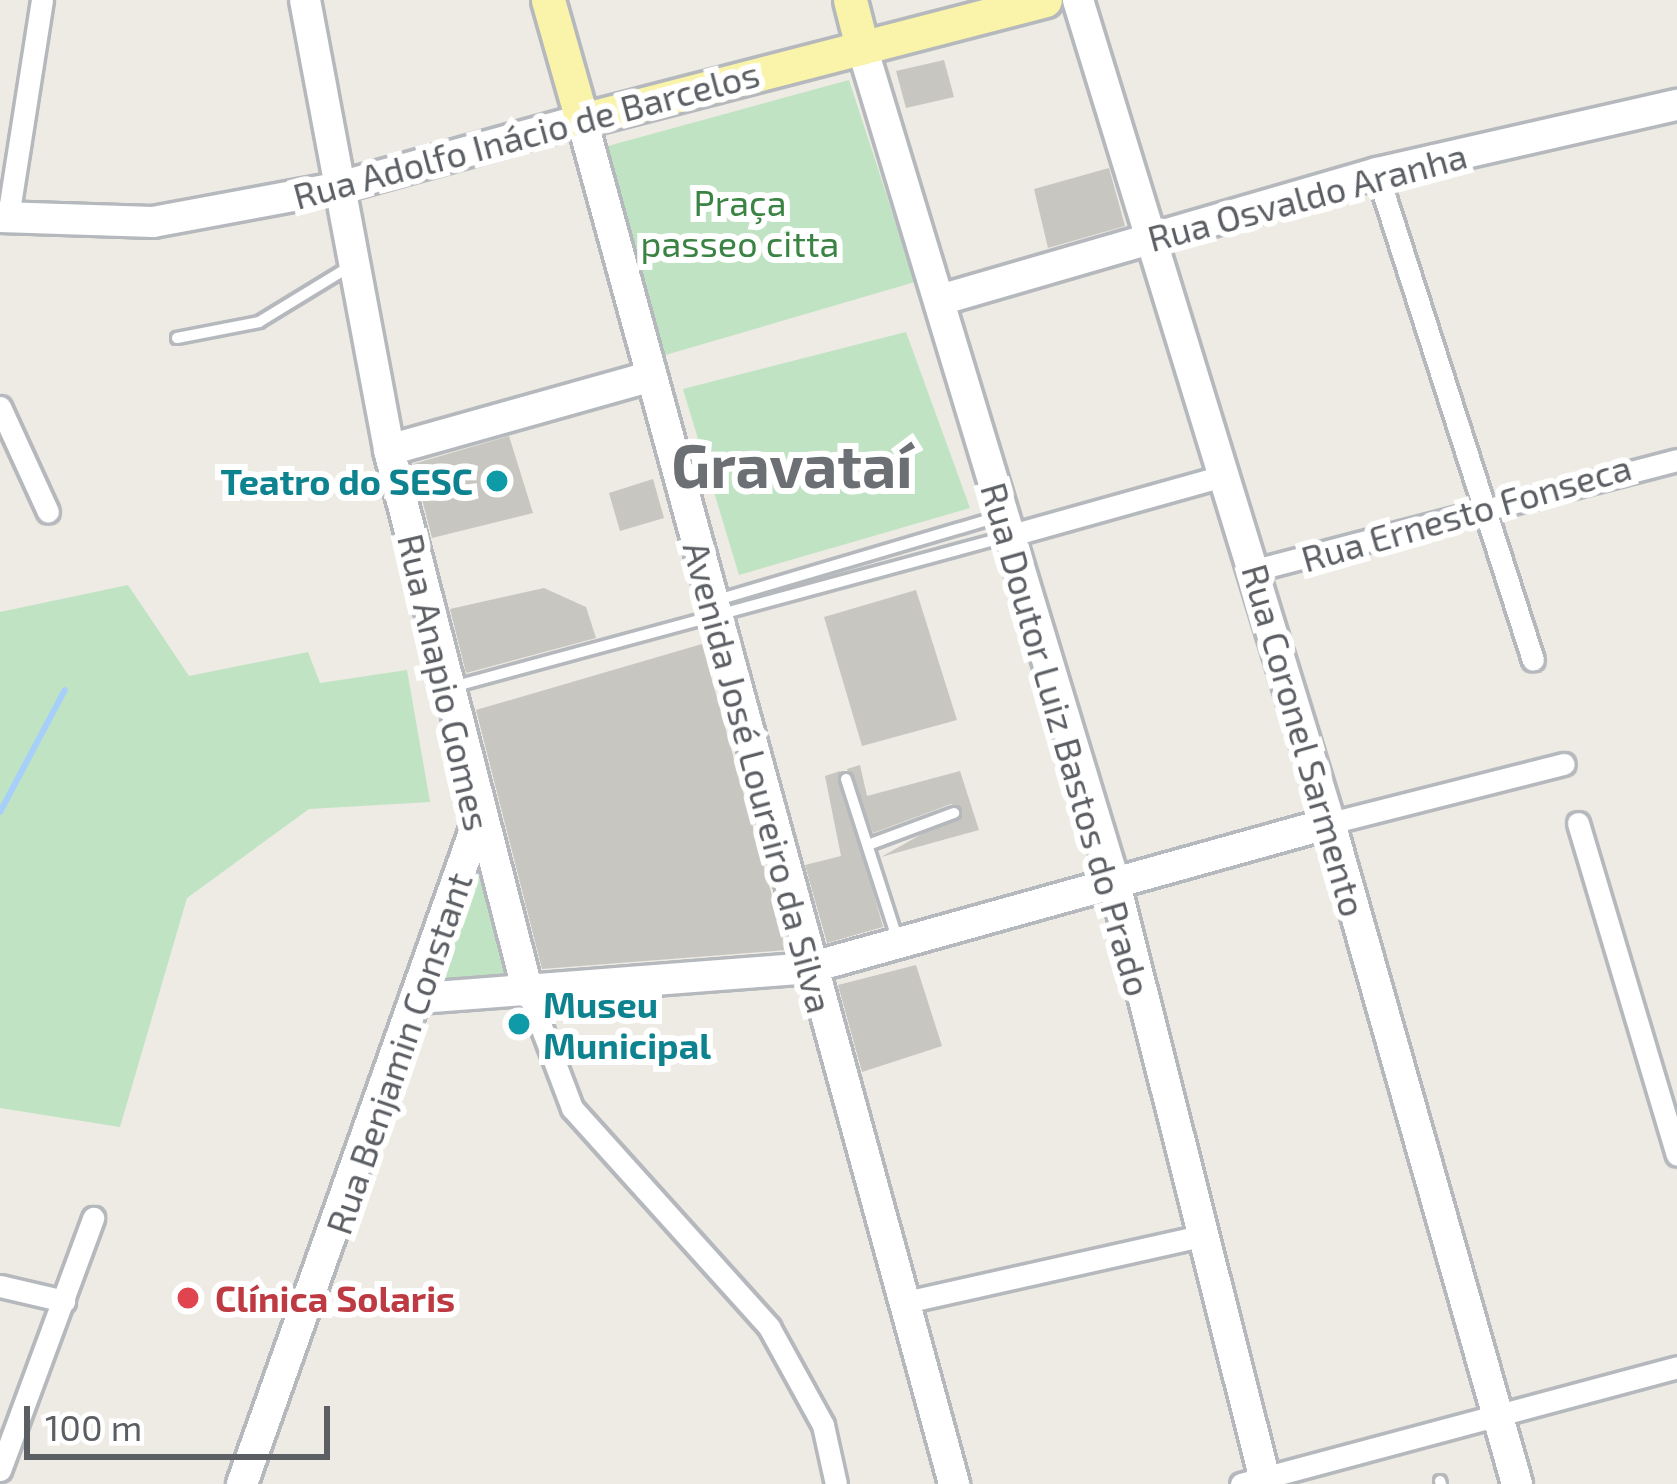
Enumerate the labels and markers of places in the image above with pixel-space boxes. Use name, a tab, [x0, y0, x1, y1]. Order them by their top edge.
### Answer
place label: Teatro do SESC	[221, 459, 473, 503]
marker: Teatro do SESC	[484, 468, 510, 494]
place label: Museu Municipal	[543, 981, 711, 1066]
marker: Museu Municipal	[506, 1011, 532, 1037]
place label: Clínica Solaris	[215, 1276, 455, 1320]
marker: Clínica Solaris	[172, 1282, 204, 1314]

